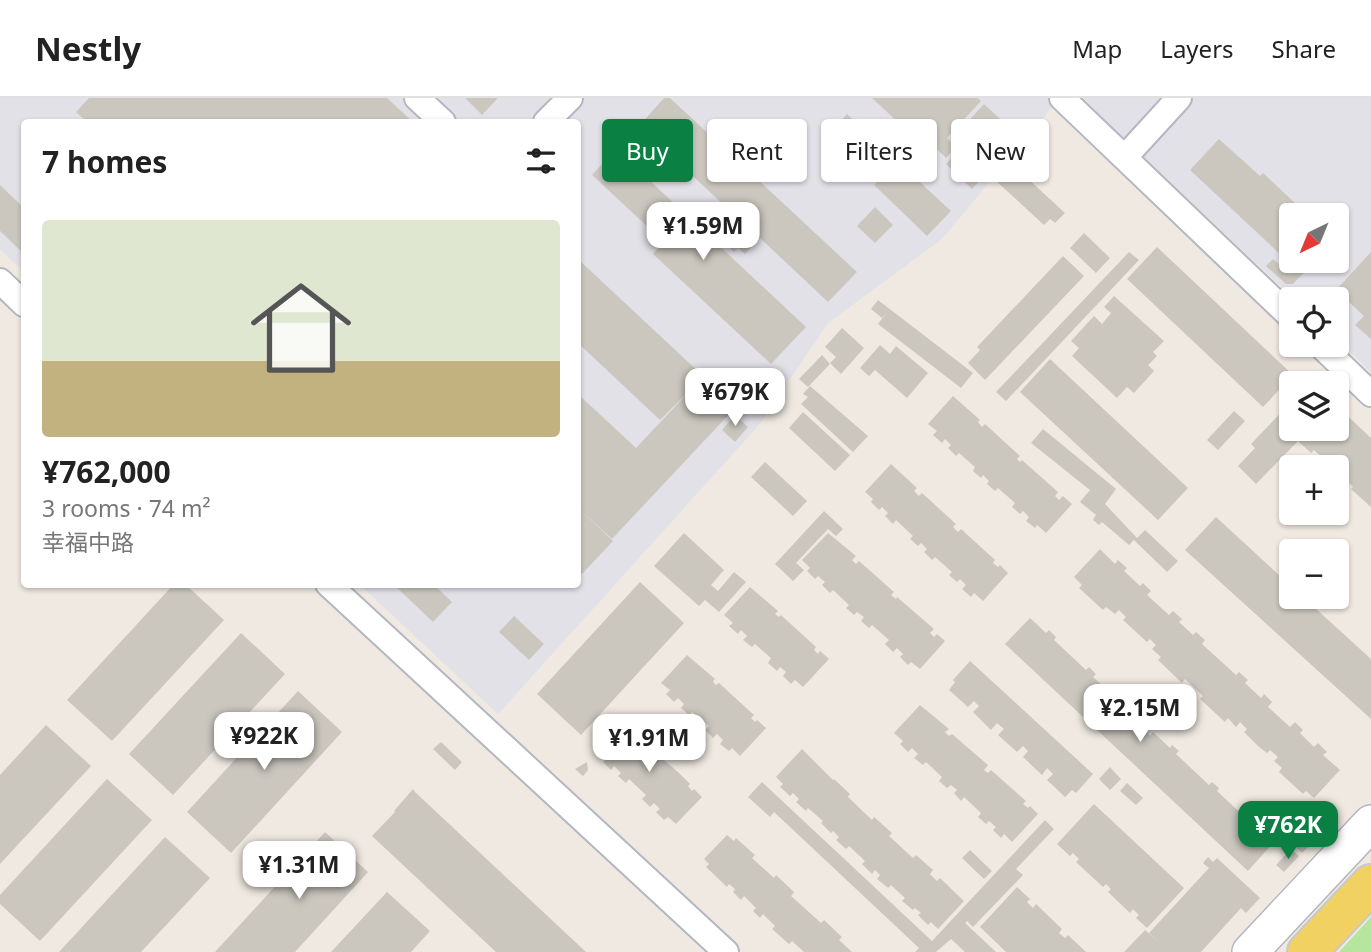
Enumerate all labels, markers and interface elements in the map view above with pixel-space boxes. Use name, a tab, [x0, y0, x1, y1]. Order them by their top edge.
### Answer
text: Nestly	[35, 26, 141, 71]
text: Map	[1072, 32, 1122, 65]
text: Layers	[1160, 32, 1234, 65]
text: Share	[1272, 32, 1336, 65]
chip: Buy	[602, 119, 693, 182]
chip: Rent	[707, 119, 807, 182]
chip: Filters	[821, 119, 937, 182]
chip: New	[951, 119, 1049, 182]
text: 7 homes	[42, 141, 167, 182]
icon: filters	[522, 142, 560, 180]
pin: ¥1.59M	[646, 202, 760, 262]
north arrow	[1279, 203, 1349, 273]
map controls	[1279, 203, 1349, 609]
text: ¥1.59M	[663, 209, 743, 241]
icon: home	[238, 265, 364, 391]
button: locate	[1279, 287, 1349, 357]
pin: ¥679K	[686, 368, 784, 428]
button: layers	[1279, 371, 1349, 441]
text: ¥679K	[701, 375, 769, 407]
text: ¥762,000	[42, 451, 171, 492]
button: +	[1279, 455, 1349, 525]
text: 3 rooms · 74 m²	[42, 492, 211, 524]
text: 幸福中路	[42, 526, 134, 558]
button: −	[1279, 539, 1349, 609]
pin: ¥2.15M	[1083, 684, 1197, 744]
text: ¥2.15M	[1100, 691, 1180, 723]
pin: ¥922K	[215, 712, 313, 772]
pin: ¥1.91M	[592, 714, 706, 774]
text: ¥922K	[230, 719, 298, 751]
text: ¥1.91M	[609, 721, 689, 753]
pin: ¥762K	[1239, 802, 1337, 861]
text: ¥762K	[1254, 808, 1322, 840]
pin: ¥1.31M	[242, 842, 356, 901]
text: ¥1.31M	[259, 848, 339, 880]

